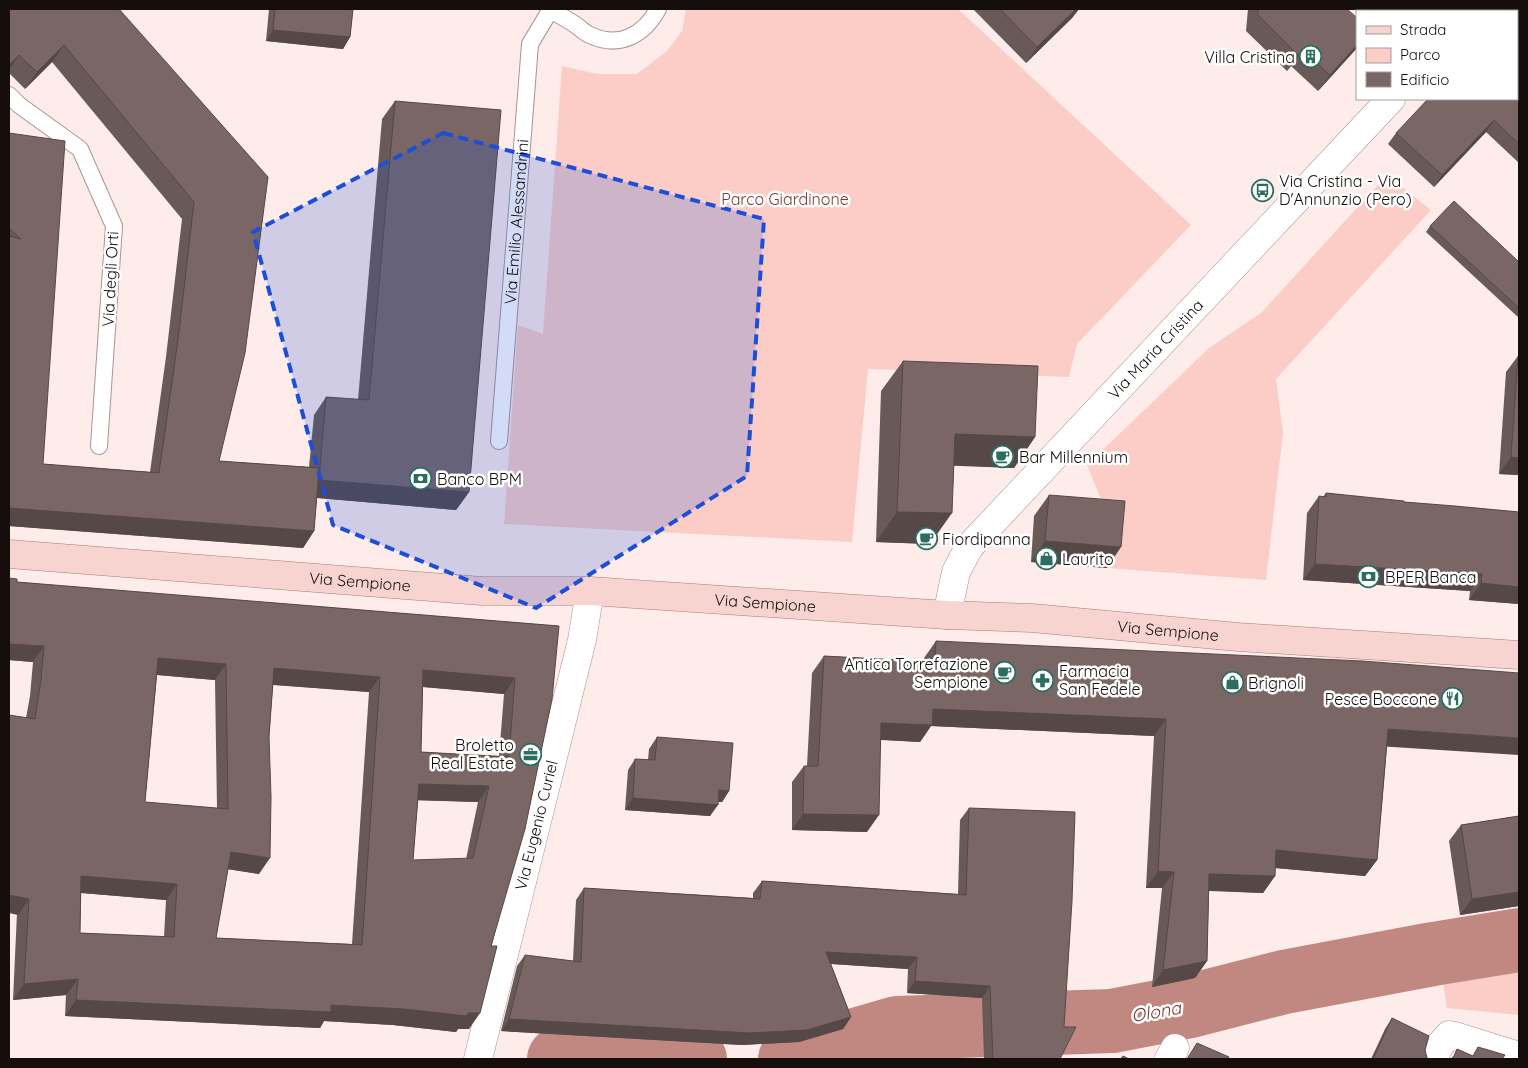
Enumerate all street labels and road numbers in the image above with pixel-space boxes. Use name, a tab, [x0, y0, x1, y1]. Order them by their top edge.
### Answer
street label: Via Emilio Alessandrini	[500, 138, 533, 305]
street label: Via degli Orti	[98, 231, 122, 327]
street label: Via Maria Cristina	[1104, 295, 1207, 403]
street label: Via Sempione	[308, 568, 412, 595]
street label: Via Sempione	[714, 589, 817, 616]
street label: Via Sempione	[1116, 616, 1220, 645]
street label: Via Eugenio Curiel	[510, 758, 562, 892]

